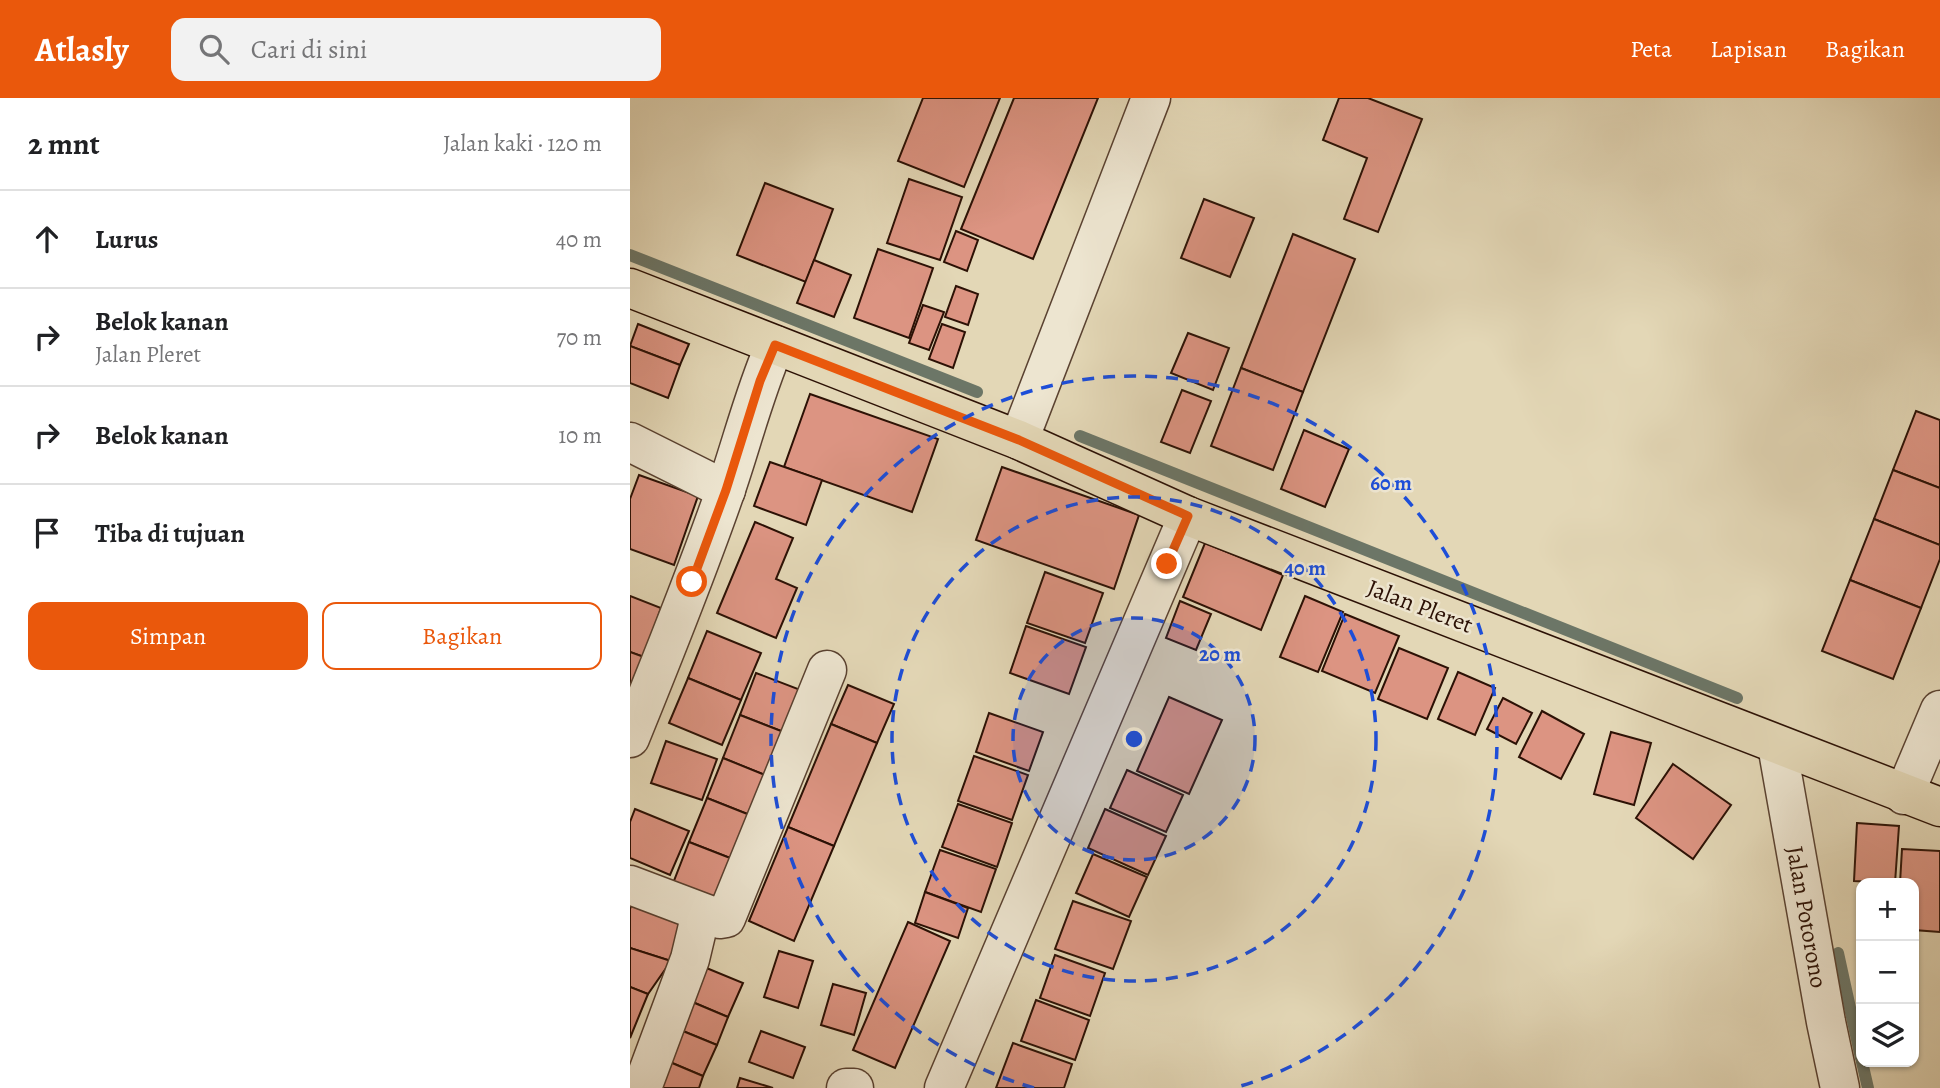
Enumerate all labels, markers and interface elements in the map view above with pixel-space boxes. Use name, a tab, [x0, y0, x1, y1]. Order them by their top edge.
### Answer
search box	[171, 18, 661, 81]
text: Atlasly	[35, 27, 129, 72]
icon: search	[195, 30, 233, 68]
text: Cari di sini	[251, 32, 367, 67]
text: Peta	[1630, 33, 1672, 65]
text: Lapisan	[1710, 33, 1787, 65]
text: Bagikan	[1825, 33, 1905, 65]
text: 2 mnt	[28, 124, 100, 164]
text: Jalan kaki · 120 m	[443, 128, 602, 159]
icon: ahead	[28, 220, 66, 258]
text: Lurus	[95, 222, 158, 257]
text: 40 m	[556, 224, 602, 255]
text: Belok kanan	[95, 304, 229, 339]
icon: right	[28, 318, 66, 356]
text: 70 m	[556, 322, 602, 353]
text: Jalan Pleret	[95, 339, 201, 370]
icon: right	[28, 416, 66, 454]
text: Belok kanan	[95, 418, 229, 453]
text: 10 m	[558, 420, 602, 451]
text: 60 m	[1370, 469, 1412, 497]
icon: arrive	[28, 514, 66, 552]
text: Tiba di tujuan	[95, 516, 245, 551]
route end	[1151, 548, 1182, 579]
text: 40 m	[1284, 554, 1326, 582]
route start	[676, 566, 707, 597]
street label: Jalan Pleret	[1363, 571, 1477, 641]
button: Simpan	[28, 602, 308, 670]
button: Bagikan	[322, 602, 602, 670]
text: 20 m	[1199, 640, 1241, 668]
centre of rings	[1122, 727, 1146, 751]
street label: Jalan Potorono	[1779, 844, 1835, 990]
map controls	[1856, 878, 1919, 1067]
button: +	[1856, 878, 1919, 941]
button: −	[1856, 941, 1919, 1004]
button: layers	[1856, 1004, 1919, 1067]

